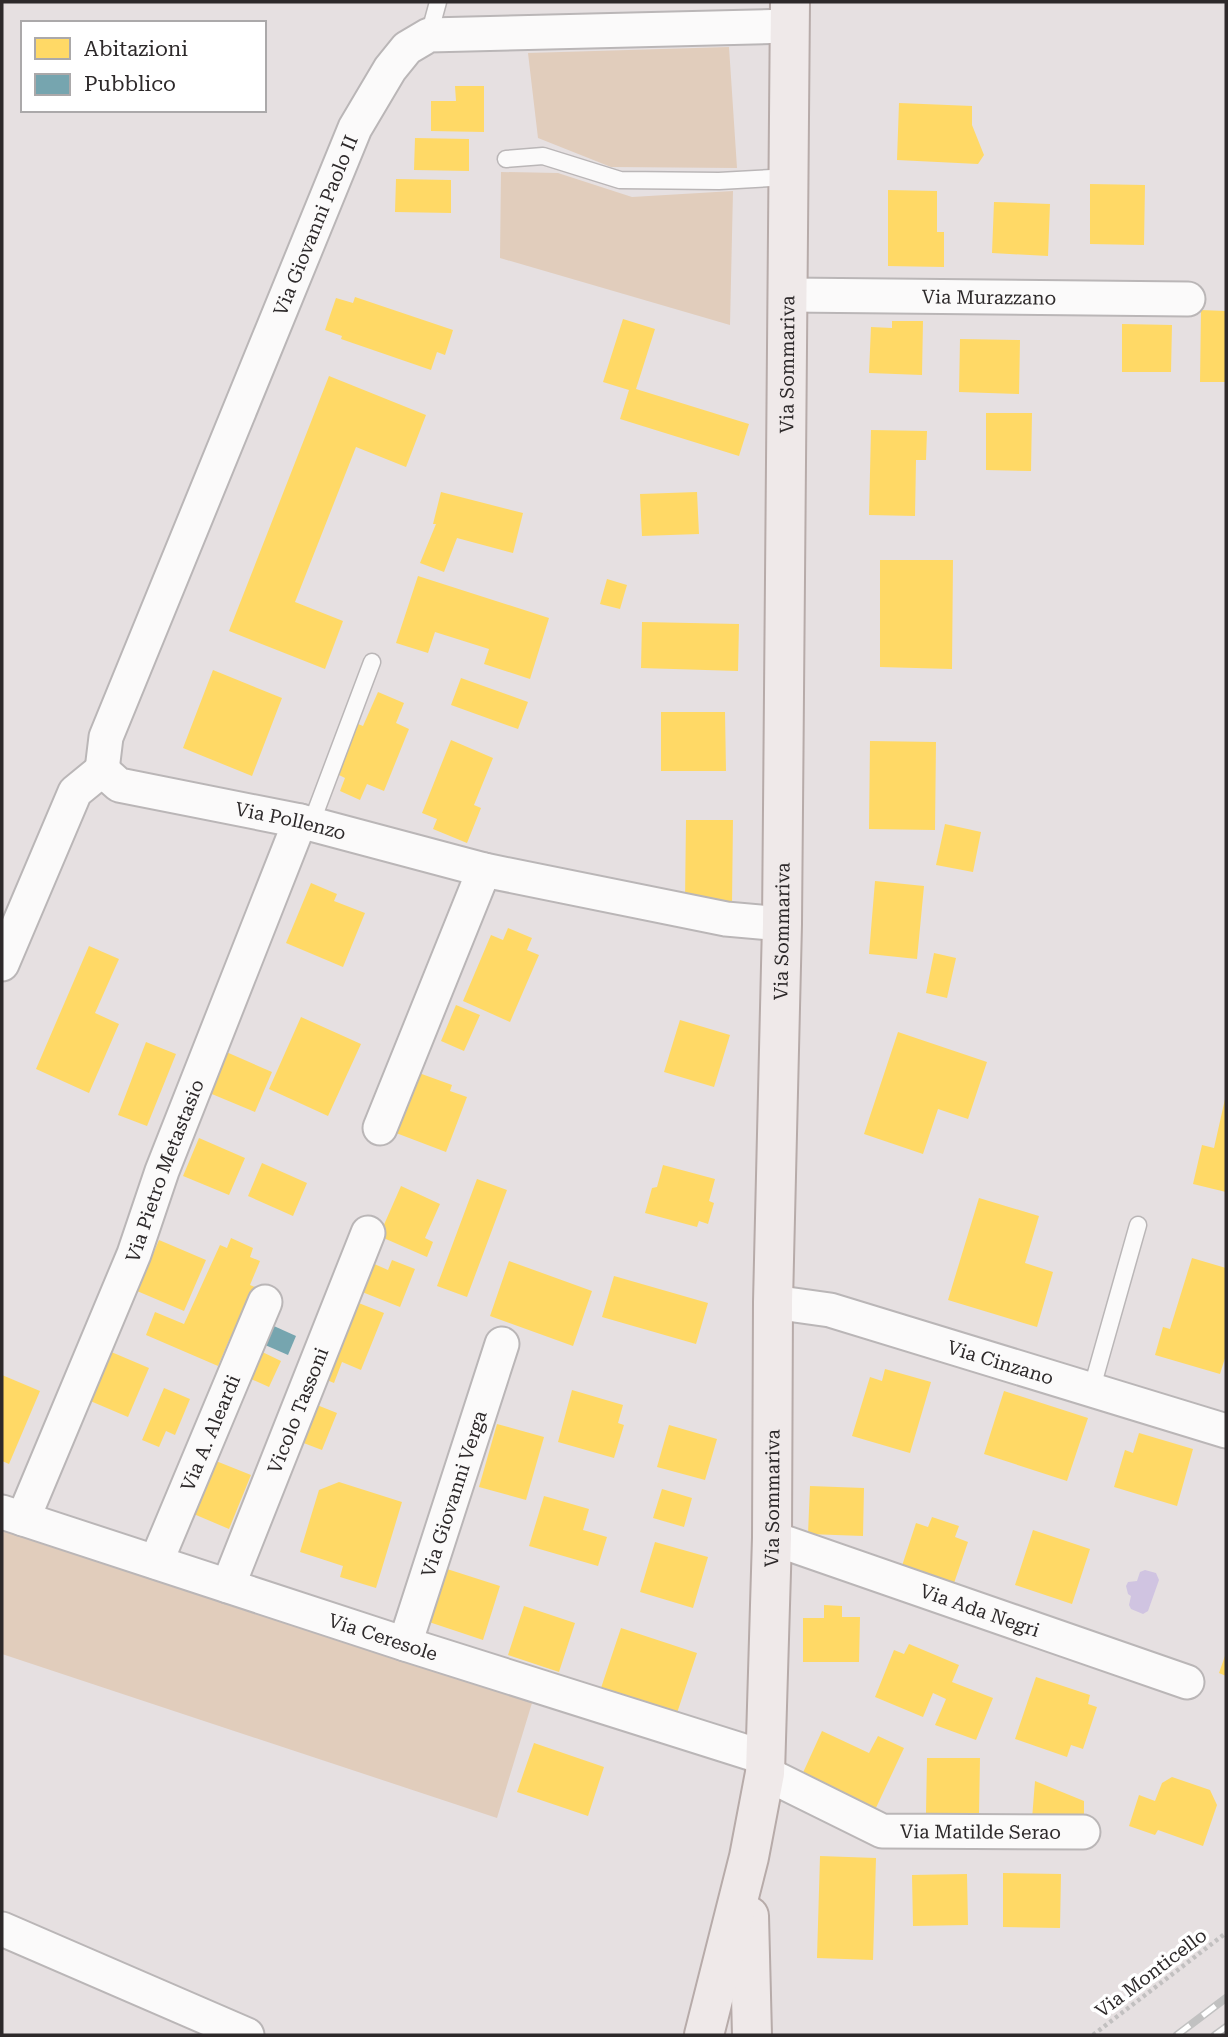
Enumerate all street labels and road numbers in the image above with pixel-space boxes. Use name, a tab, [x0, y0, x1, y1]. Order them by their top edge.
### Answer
street label: Via Giovanni Paolo II	[268, 132, 362, 319]
street label: Via Murazzano	[922, 285, 1056, 309]
street label: Via Sommariva	[775, 295, 799, 433]
street label: Via Pollenzo	[233, 797, 349, 844]
street label: Via Sommariva	[769, 862, 794, 1001]
street label: Via Pietro Metastasio	[120, 1076, 209, 1266]
street label: Via Cinzano	[945, 1335, 1057, 1389]
street label: Vicolo Tassoni	[262, 1344, 333, 1477]
street label: Via A. Aleardi	[176, 1371, 245, 1495]
street label: Via Giovanni Verga	[416, 1407, 492, 1580]
street label: Via Sommariva	[760, 1428, 784, 1568]
street label: Via Ada Negri	[917, 1579, 1043, 1641]
street label: Via Ceresole	[326, 1608, 441, 1665]
street label: Via Matilde Serao	[900, 1820, 1061, 1843]
street label: Via Monticello	[1091, 1924, 1211, 2022]

